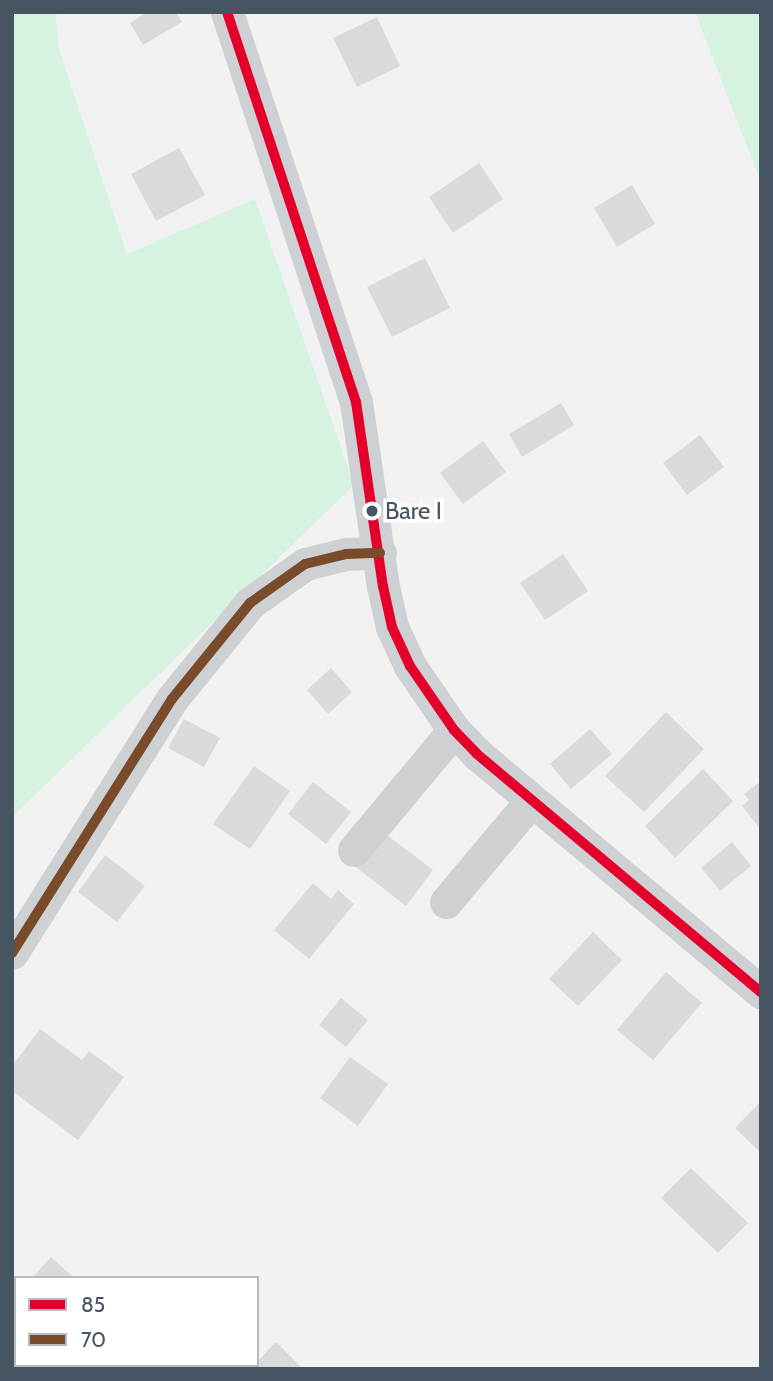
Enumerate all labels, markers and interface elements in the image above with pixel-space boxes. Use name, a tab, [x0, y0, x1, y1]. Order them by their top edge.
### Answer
place label: Bare I	[385, 497, 442, 525]
marker: Bare I	[365, 504, 379, 518]
legend	[14, 1276, 259, 1367]
text: 85	[81, 1292, 105, 1317]
text: 70	[81, 1327, 106, 1352]

